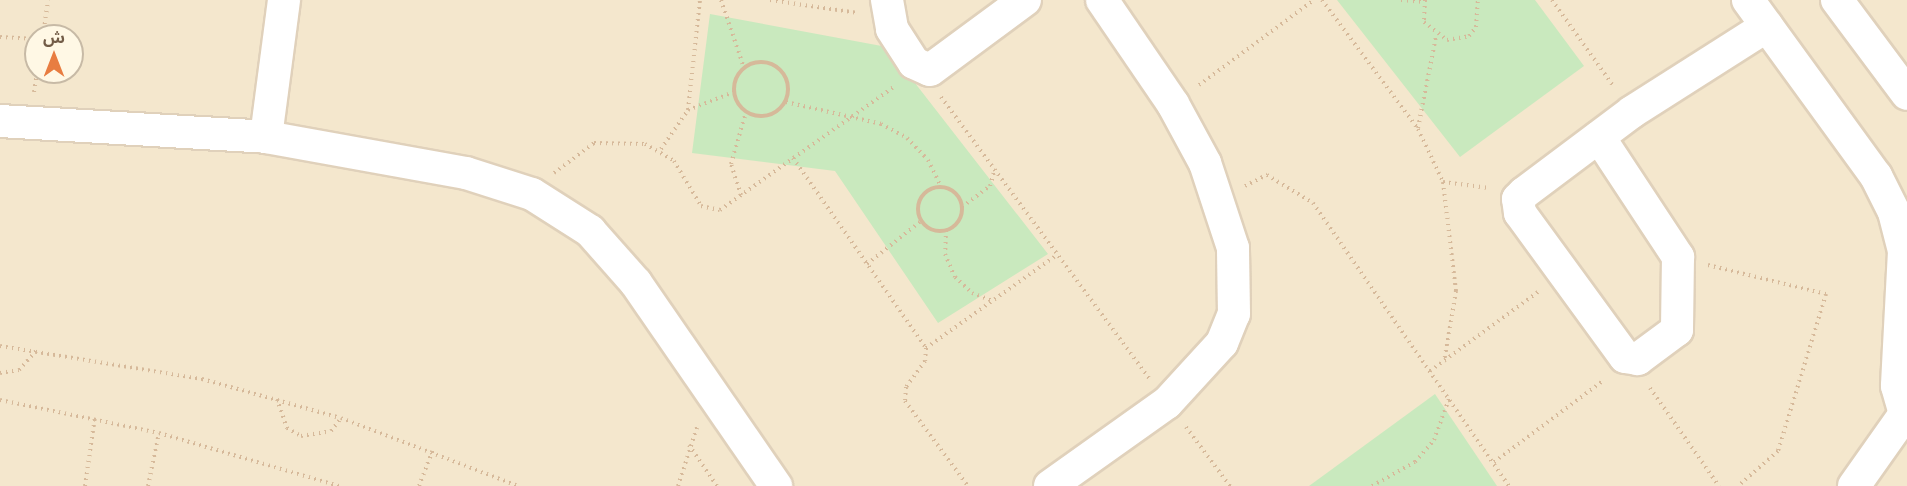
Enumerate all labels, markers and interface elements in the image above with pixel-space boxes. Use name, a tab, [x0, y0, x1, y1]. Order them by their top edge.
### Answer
north arrow	[24, 24, 84, 84]
text: ش	[43, 27, 65, 49]

